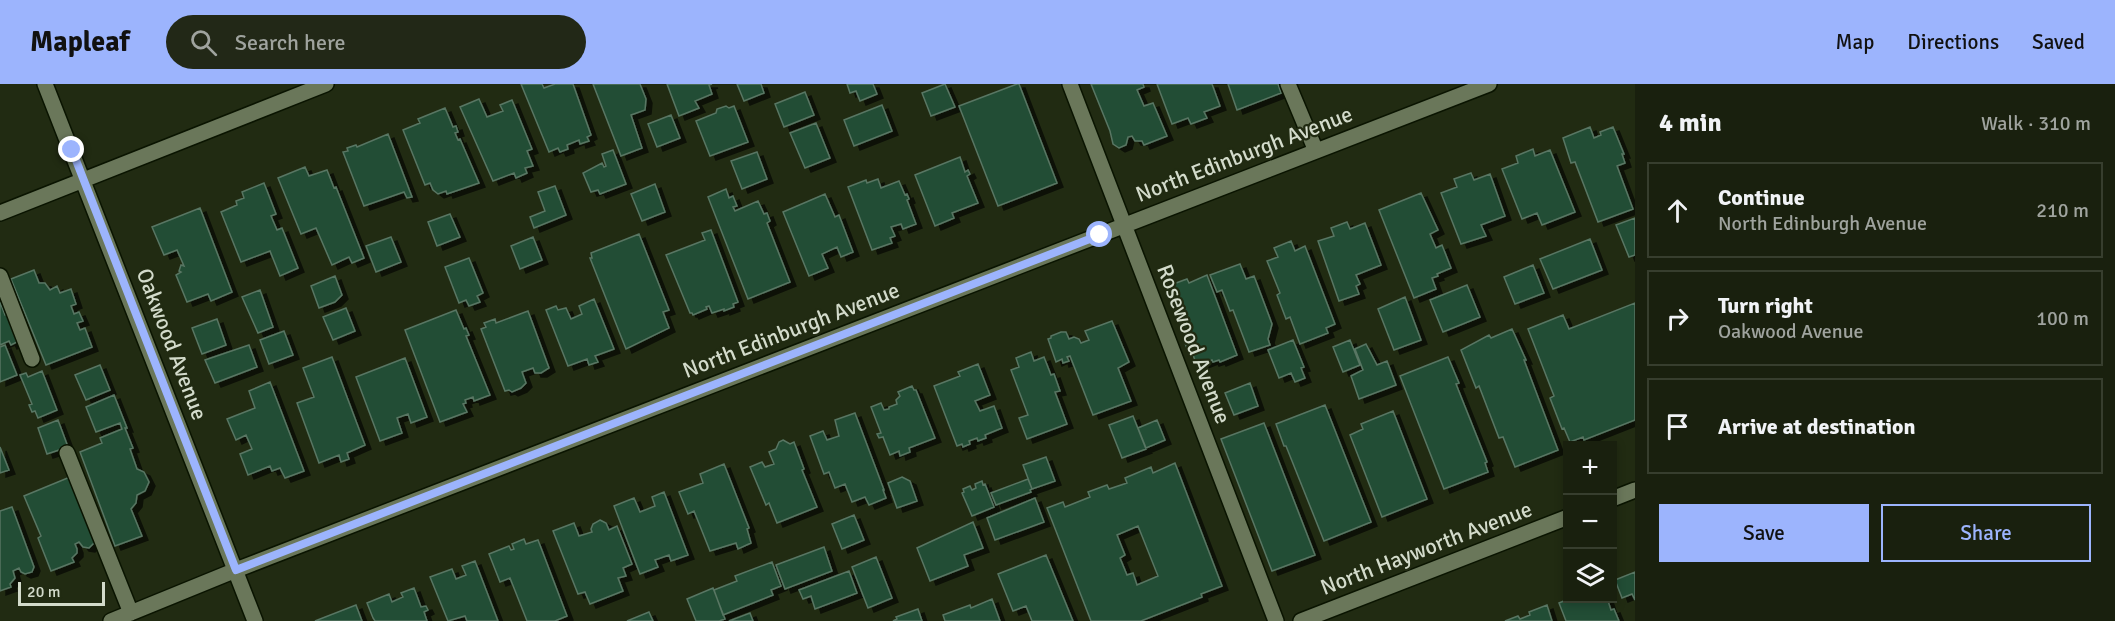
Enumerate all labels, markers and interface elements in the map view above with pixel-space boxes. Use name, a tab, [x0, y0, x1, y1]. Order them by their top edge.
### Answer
search box	[166, 15, 586, 69]
text: Mapleaf	[30, 25, 130, 59]
icon: search	[187, 26, 220, 59]
text: Search here	[235, 29, 346, 56]
text: Map	[1836, 29, 1874, 55]
text: Directions	[1907, 29, 1999, 55]
text: Saved	[2032, 29, 2085, 55]
street label: North Edinburgh Avenue	[1132, 100, 1356, 208]
text: 4 min	[1659, 107, 1722, 139]
text: Walk · 310 m	[1981, 111, 2091, 136]
route end	[58, 136, 84, 162]
text: Continue	[1718, 184, 1805, 211]
icon: ahead	[1661, 194, 1694, 227]
text: 210 m	[2036, 198, 2089, 223]
text: North Edinburgh Avenue	[1718, 211, 1927, 236]
route start	[1086, 221, 1112, 247]
street label: Rosewood Avenue	[1151, 260, 1237, 428]
street label: Oakwood Avenue	[131, 264, 213, 424]
street label: North Edinburgh Avenue	[679, 276, 903, 384]
text: Turn right	[1718, 292, 1813, 319]
icon: right	[1661, 302, 1694, 335]
text: 100 m	[2036, 306, 2089, 331]
text: Oakwood Avenue	[1718, 319, 1864, 344]
icon: arrive	[1661, 410, 1694, 443]
text: Arrive at destination	[1718, 413, 1915, 440]
map controls	[1563, 441, 1617, 603]
button: +	[1563, 441, 1617, 495]
street label: North Hayworth Avenue	[1316, 495, 1536, 601]
button: −	[1563, 495, 1617, 549]
button: Save	[1659, 504, 1869, 562]
button: Share	[1881, 504, 2091, 562]
button: layers	[1563, 549, 1617, 603]
scale bar	[18, 579, 105, 606]
text: 20 m	[27, 582, 61, 602]

